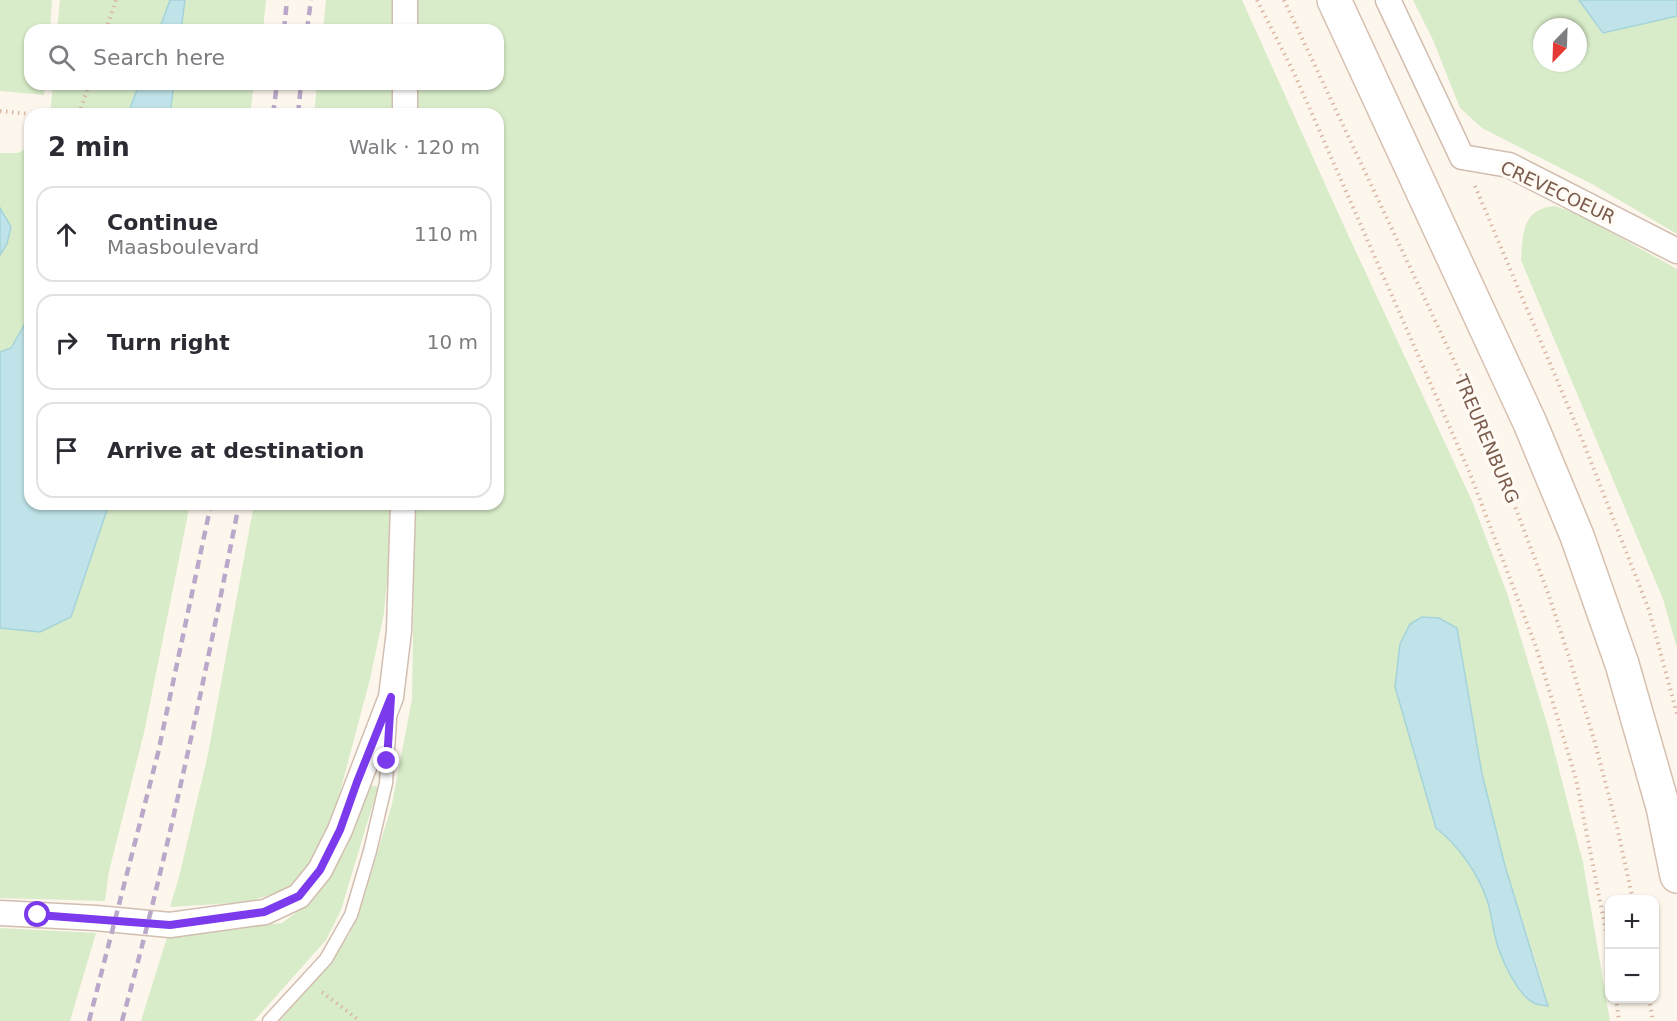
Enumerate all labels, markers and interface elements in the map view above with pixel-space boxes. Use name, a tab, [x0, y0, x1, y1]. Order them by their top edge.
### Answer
north arrow	[1533, 18, 1587, 72]
search box	[24, 24, 504, 90]
icon: search	[45, 41, 78, 74]
text: Search here	[93, 45, 225, 70]
text: 2 min	[48, 132, 130, 162]
text: Walk · 120 m	[349, 135, 480, 159]
street label: CREVECOEUR	[1497, 156, 1619, 228]
text: Continue	[107, 210, 218, 235]
icon: ahead	[50, 218, 83, 251]
text: 110 m	[414, 222, 478, 246]
text: Maasboulevard	[107, 235, 259, 259]
icon: right	[50, 326, 83, 359]
text: Turn right	[107, 330, 230, 355]
text: 10 m	[427, 330, 478, 354]
street label: TREURENBURG	[1450, 371, 1524, 506]
icon: arrive	[50, 434, 83, 467]
text: Arrive at destination	[107, 438, 364, 463]
route end	[373, 747, 399, 773]
map controls	[1605, 895, 1659, 1003]
button: +	[1605, 895, 1659, 949]
route start	[24, 901, 50, 927]
button: −	[1605, 949, 1659, 1003]

